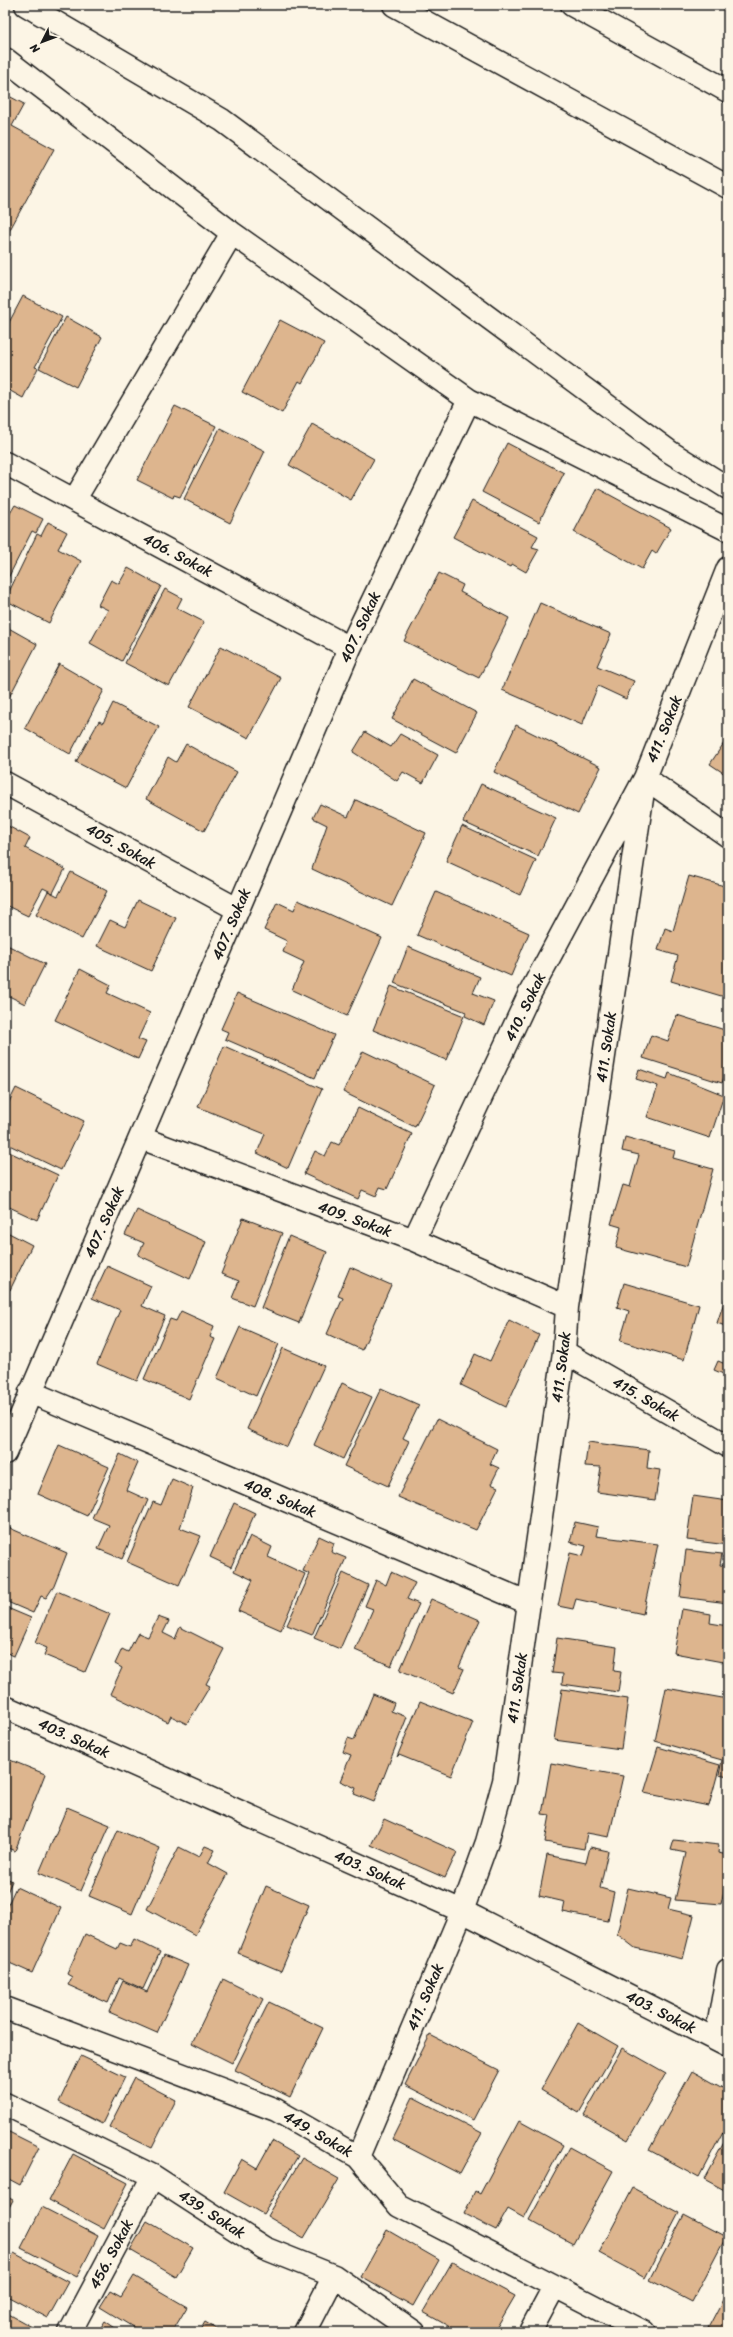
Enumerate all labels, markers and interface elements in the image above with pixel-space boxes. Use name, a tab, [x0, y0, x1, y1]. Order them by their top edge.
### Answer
north arrow	[22, 22, 62, 62]
text: N	[25, 39, 45, 58]
street label: 406. Sokak	[138, 526, 218, 584]
street label: 407. Sokak	[332, 587, 388, 667]
street label: 411. Sokak	[639, 691, 689, 767]
street label: 405. Sokak	[81, 816, 161, 876]
street label: 407. Sokak	[204, 884, 258, 964]
street label: 410. Sokak	[497, 968, 553, 1046]
street label: 411. Sokak	[588, 1010, 624, 1084]
street label: 407. Sokak	[77, 1182, 131, 1262]
street label: 409. Sokak	[314, 1194, 396, 1244]
street label: 411. Sokak	[544, 1330, 578, 1404]
street label: 415. Sokak	[607, 1369, 685, 1429]
street label: 408. Sokak	[240, 1471, 320, 1525]
street label: 411. Sokak	[499, 1651, 535, 1725]
street label: 403. Sokak	[34, 1711, 114, 1765]
street label: 403. Sokak	[330, 1843, 410, 1897]
street label: 411. Sokak	[399, 1959, 451, 2035]
street label: 403. Sokak	[621, 1983, 701, 2041]
street label: 449. Sokak	[278, 2104, 358, 2164]
street label: 439. Sokak	[173, 2182, 251, 2246]
street label: 456. Sokak	[82, 2214, 140, 2294]

